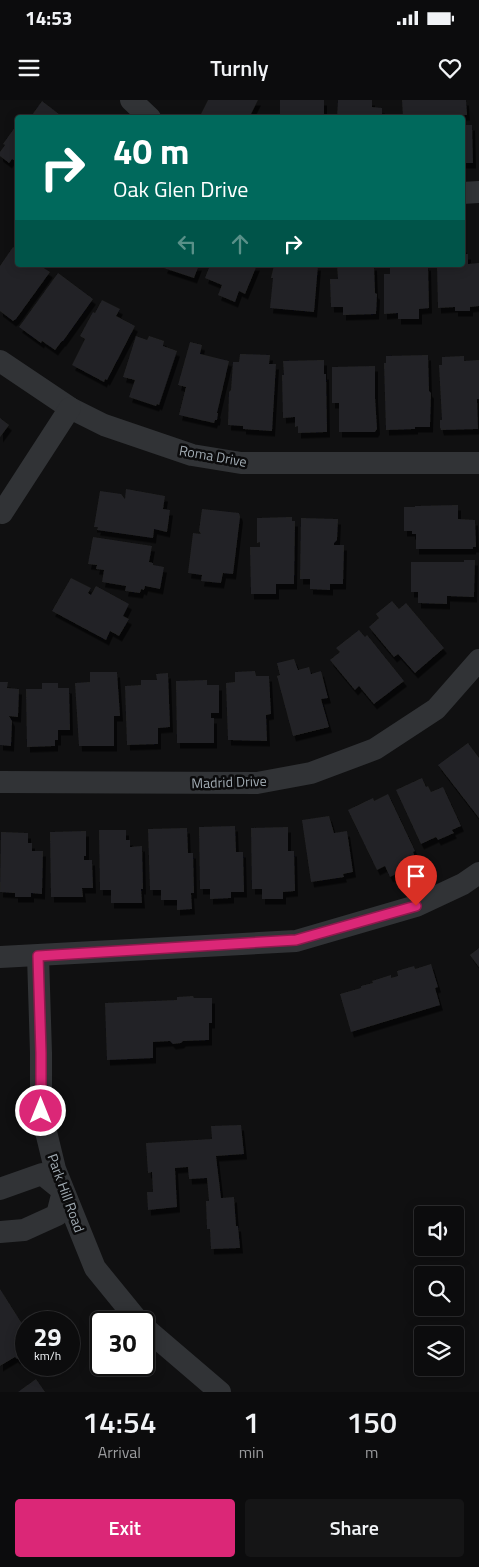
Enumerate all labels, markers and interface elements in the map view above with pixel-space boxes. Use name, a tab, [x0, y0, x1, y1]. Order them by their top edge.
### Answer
text: 14:53	[25, 3, 72, 32]
text: Turnly	[210, 51, 269, 85]
icon: menu	[15, 54, 43, 82]
icon: heart	[436, 54, 464, 82]
text: 40 m	[113, 124, 189, 178]
icon: right	[30, 135, 95, 200]
text: Oak Glen Drive	[113, 172, 248, 206]
icon: left	[173, 230, 201, 258]
icon: ahead	[226, 230, 254, 258]
icon: right	[279, 230, 307, 258]
street label: Roma Drive	[178, 439, 249, 472]
street label: Madrid Drive	[191, 770, 267, 793]
pin	[395, 855, 437, 906]
icon: arrive	[402, 862, 430, 890]
position arrow	[14, 1084, 66, 1136]
street label: Park Hill Road	[43, 1151, 90, 1235]
map controls	[414, 1206, 464, 1376]
button: sound	[414, 1206, 464, 1256]
button: search	[414, 1266, 464, 1316]
speed limit sign: 30	[90, 1311, 155, 1376]
text: 29	[33, 1318, 62, 1356]
button: layers	[414, 1326, 464, 1376]
text: km/h	[34, 1346, 61, 1365]
text: 14:54	[82, 1399, 157, 1445]
text: 1	[243, 1399, 260, 1445]
text: 150	[346, 1399, 397, 1445]
text: Arrival	[98, 1440, 141, 1464]
text: min	[239, 1440, 264, 1464]
text: m	[365, 1440, 378, 1464]
button: Exit	[15, 1499, 235, 1557]
button: Share	[245, 1499, 464, 1557]

